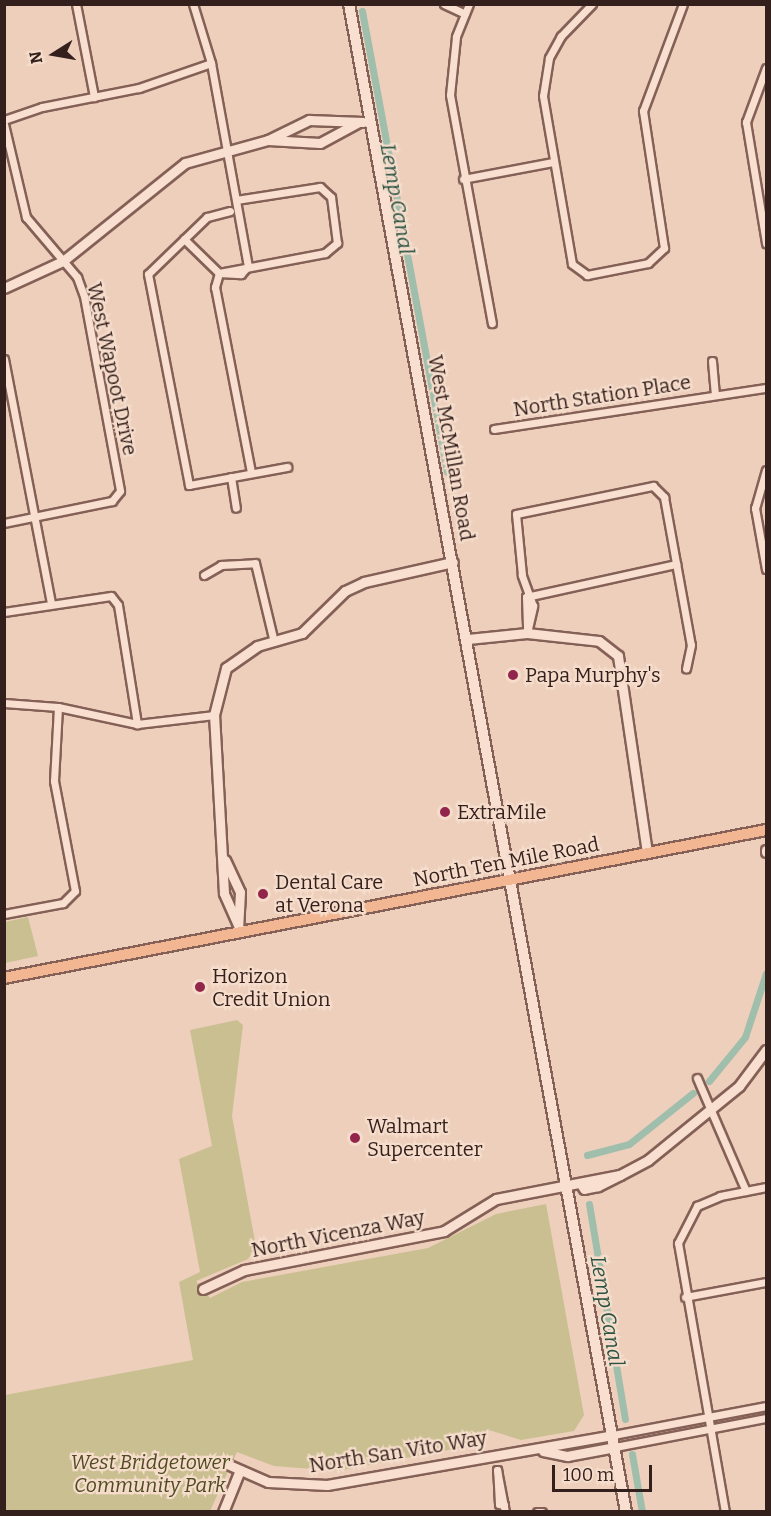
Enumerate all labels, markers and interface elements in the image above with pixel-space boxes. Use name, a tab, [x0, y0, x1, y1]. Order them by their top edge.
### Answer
north arrow	[24, 24, 84, 84]
text: N	[25, 50, 46, 65]
water label: Lemp Canal	[375, 142, 419, 256]
street label: West Wapoot Drive	[82, 280, 142, 458]
street label: West McMillan Road	[423, 353, 479, 543]
street label: North Station Place	[512, 370, 692, 422]
place label: Papa Murphy's	[525, 663, 661, 687]
marker: Papa Murphy's	[506, 668, 520, 682]
place label: ExtraMile	[457, 800, 546, 824]
marker: ExtraMile	[438, 805, 452, 819]
street label: North Ten Mile Road	[411, 832, 601, 892]
place label: Dental Care at Verona	[275, 870, 383, 917]
marker: Dental Care at Verona	[256, 887, 270, 901]
place label: Horizon Credit Union	[212, 964, 330, 1011]
marker: Horizon Credit Union	[193, 980, 207, 994]
place label: Walmart Supercenter	[367, 1114, 483, 1161]
marker: Walmart Supercenter	[348, 1131, 362, 1145]
street label: North Vicenza Way	[249, 1205, 427, 1263]
water label: Lemp Canal	[585, 1254, 629, 1368]
street label: North San Vito Way	[307, 1426, 489, 1478]
park label: West Bridgetower Community Park	[70, 1450, 230, 1497]
scale bar	[555, 1453, 656, 1491]
text: 100 m	[563, 1464, 614, 1486]

